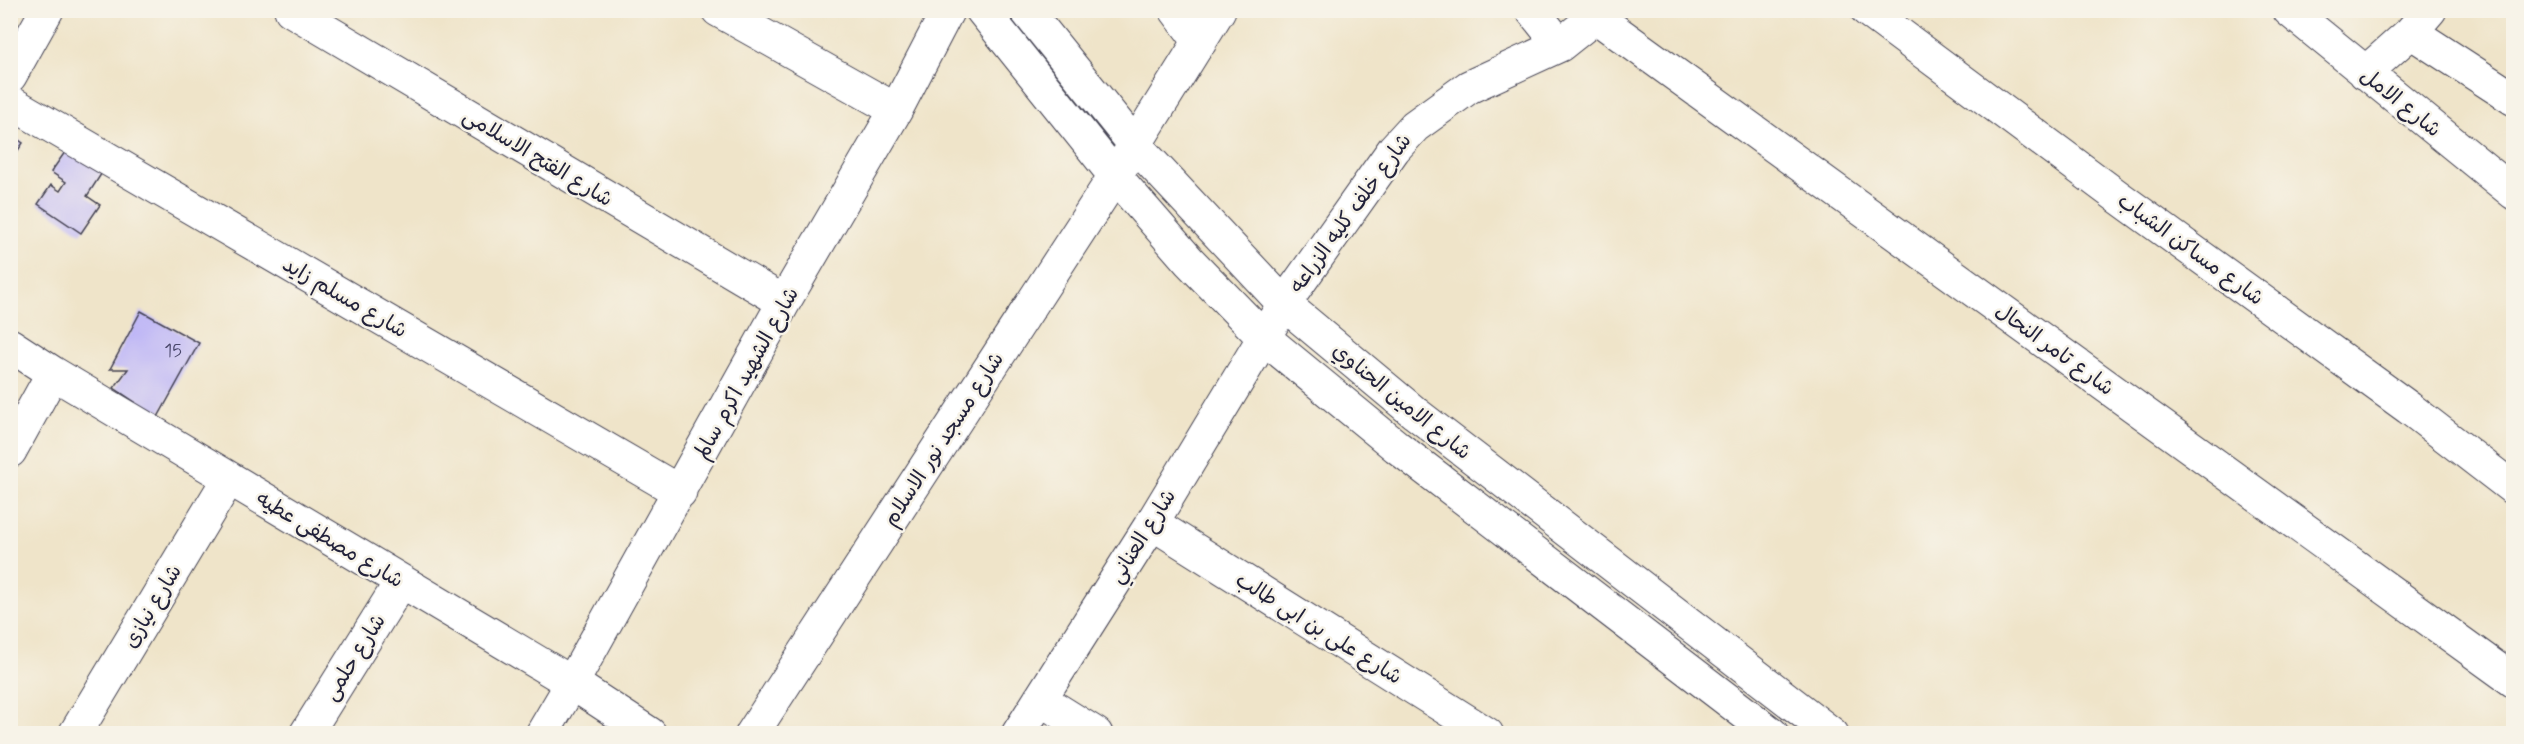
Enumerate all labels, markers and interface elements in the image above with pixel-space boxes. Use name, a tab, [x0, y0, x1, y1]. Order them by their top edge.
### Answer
street label: شارع الامل	[2354, 62, 2447, 144]
street label: شارع الفتح الاسلامى	[457, 102, 618, 214]
street label: شارع خلف كليه الزراعه	[1283, 128, 1418, 299]
street label: شارع مساكن الشباب	[2112, 187, 2269, 312]
street label: شارع مسلم زايد	[276, 251, 412, 346]
street label: شارع الشهيد اكرم سالم	[688, 282, 807, 465]
street label: شارع تامر النحال	[1989, 297, 2119, 402]
street label: شارع الامين الحناوي	[1326, 337, 1477, 466]
house number: 15	[164, 339, 182, 363]
street label: شارع مسجد نور الاسلام	[877, 347, 1012, 533]
street label: شارع العناني	[1103, 484, 1186, 591]
street label: شارع مصطفى عطيه	[251, 485, 408, 595]
street label: شارع نيازى	[117, 559, 189, 654]
street label: شارع على بن ابى طالب	[1230, 566, 1407, 691]
street label: شارع حلمى	[317, 609, 393, 706]

